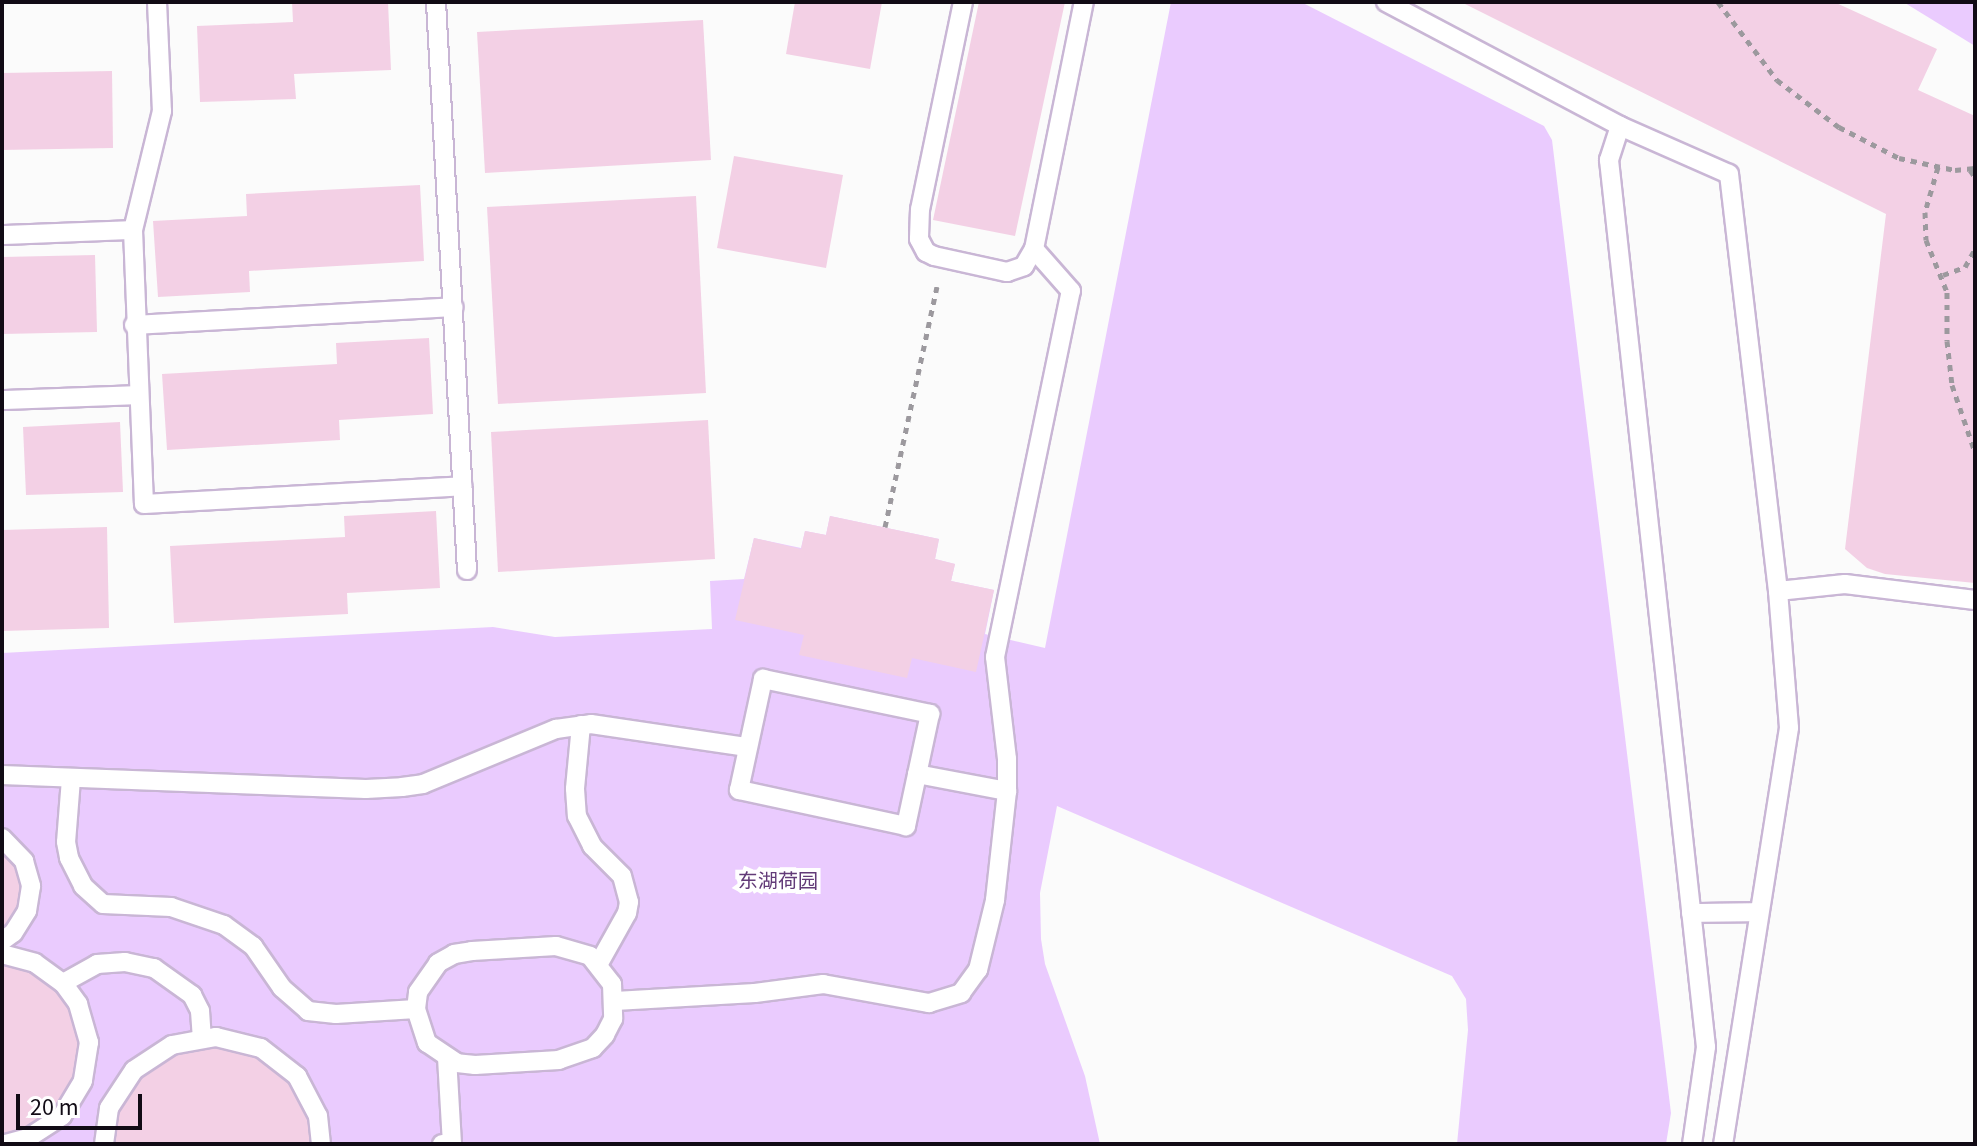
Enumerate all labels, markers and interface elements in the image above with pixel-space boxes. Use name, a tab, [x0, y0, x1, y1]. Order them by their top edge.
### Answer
park label: 东湖荷园	[738, 870, 818, 894]
scale bar	[20, 1078, 146, 1128]
text: 20 m	[30, 1090, 79, 1125]

